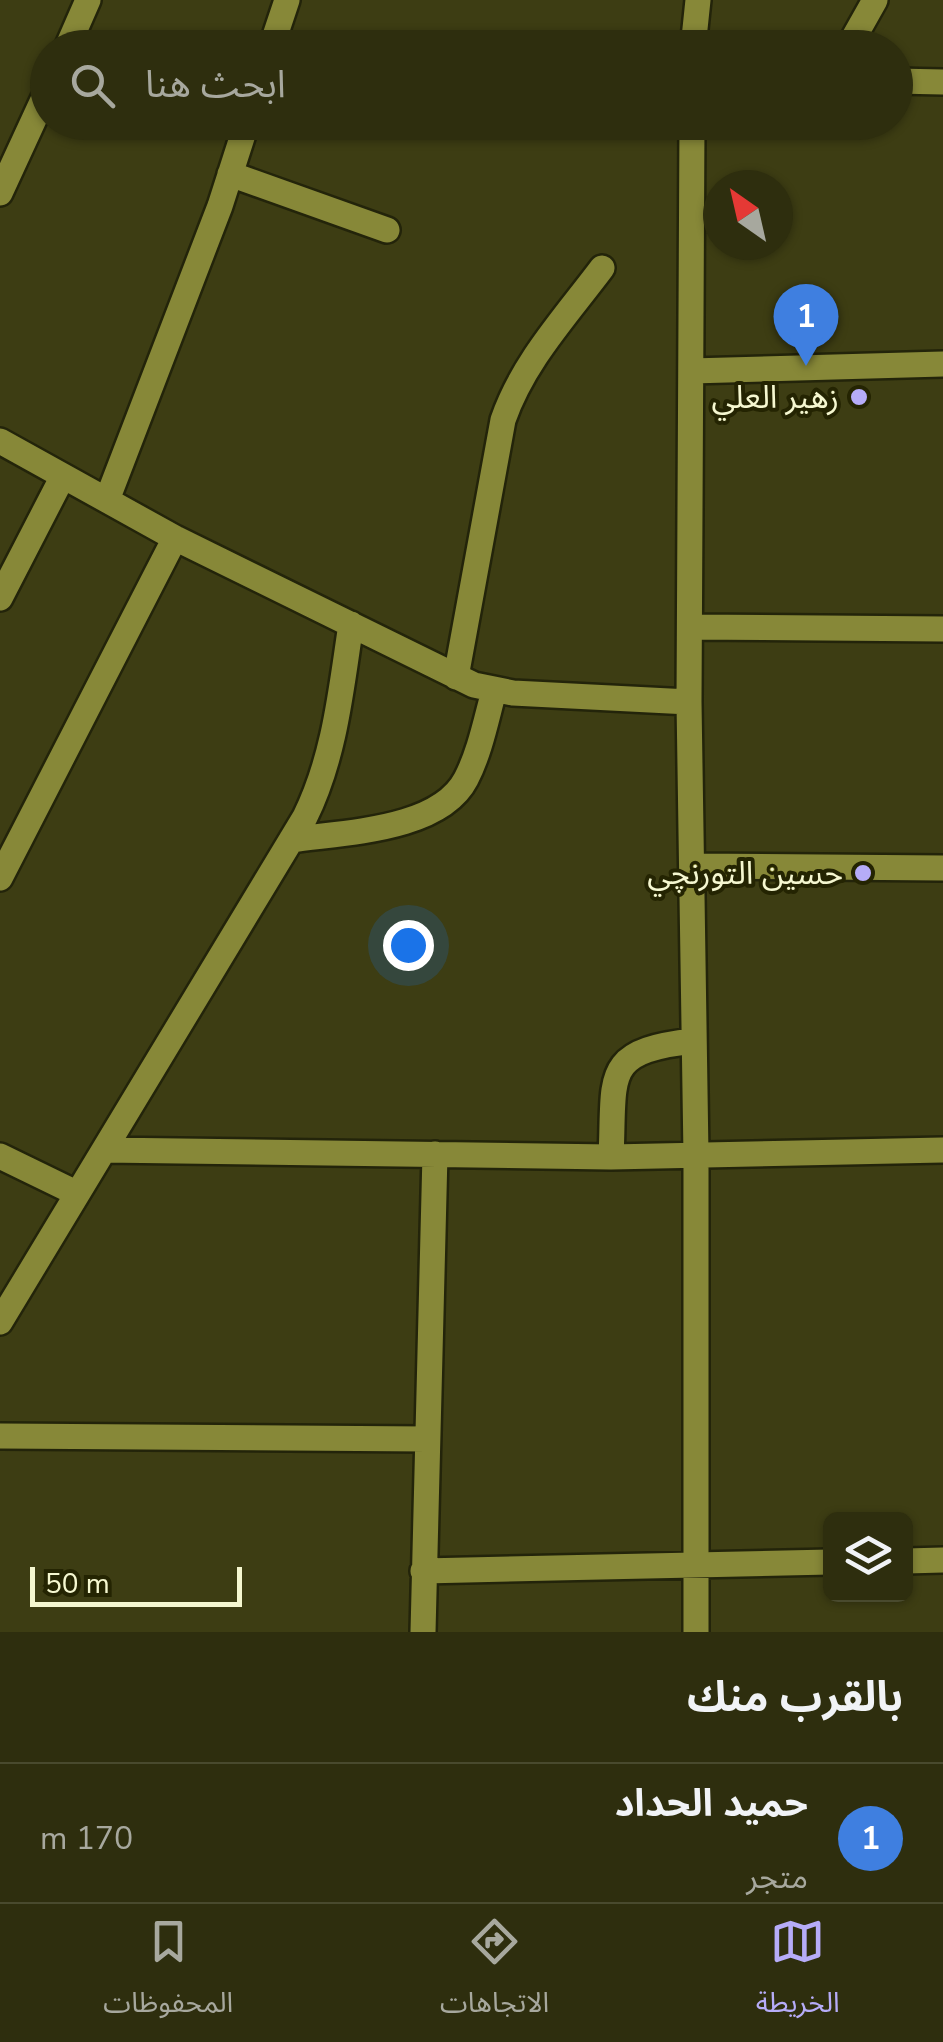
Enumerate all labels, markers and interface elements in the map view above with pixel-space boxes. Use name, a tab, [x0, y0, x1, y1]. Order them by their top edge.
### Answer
search box	[30, 30, 913, 140]
icon: search	[65, 58, 120, 113]
text: ابحث هنا	[145, 59, 286, 110]
north arrow	[703, 170, 793, 260]
pin: 1	[774, 284, 838, 366]
place label: زهير العلي	[712, 376, 839, 421]
marker: زهير العلي	[848, 386, 870, 408]
place label: حسين التورنچي	[647, 852, 843, 897]
marker: حسين التورنچي	[852, 862, 874, 884]
your location	[383, 920, 434, 971]
map controls	[823, 1512, 913, 1602]
button: layers	[823, 1512, 913, 1602]
scale bar	[30, 1562, 242, 1606]
text: 50 m	[45, 1565, 110, 1603]
text: بالقرب منك	[687, 1669, 903, 1726]
text: حميد الحداد	[615, 1778, 808, 1829]
text: 170 m	[40, 1817, 133, 1860]
text: 1	[861, 1817, 880, 1860]
text: متجر	[746, 1856, 808, 1899]
tab: المحفوظات	[103, 1914, 233, 2033]
tab: الاتجاهات	[440, 1914, 549, 2033]
tab: الخريطة	[756, 1914, 840, 2033]

